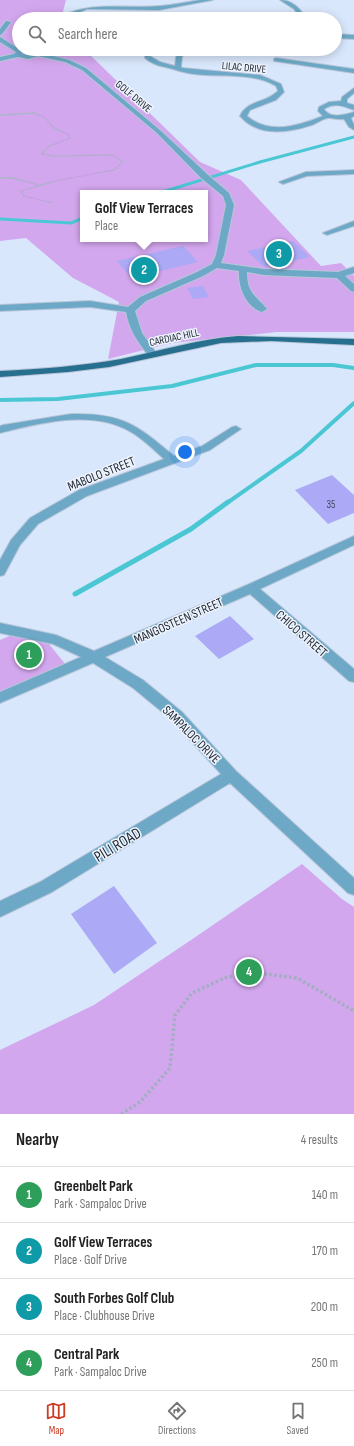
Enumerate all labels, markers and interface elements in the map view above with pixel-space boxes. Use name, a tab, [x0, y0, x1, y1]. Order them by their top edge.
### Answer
search box	[12, 12, 342, 56]
icon: search	[26, 23, 48, 45]
text: Search here	[58, 25, 118, 44]
street label: LILAC DRIVE	[221, 59, 267, 76]
street label: GOLF DRIVE	[113, 77, 154, 115]
popup	[80, 190, 208, 242]
text: Golf View Terraces	[95, 199, 193, 218]
text: Place	[95, 218, 118, 234]
pin: 3	[266, 239, 292, 269]
pin: 2	[131, 255, 157, 285]
street label: CARDIAC HILL	[148, 326, 200, 349]
your location	[175, 442, 195, 462]
street label: MABOLO STREET	[65, 453, 137, 495]
house number: 35	[326, 498, 336, 511]
street label: MANGOSTEEN STREET	[131, 594, 225, 648]
street label: CHICO STREET	[272, 607, 330, 660]
pin: 1	[16, 640, 42, 670]
street label: SAMPALOC DRIVE	[159, 702, 224, 767]
street label: PILI ROAD	[91, 824, 145, 867]
pin: 4	[236, 957, 262, 987]
text: Nearby	[16, 1130, 59, 1150]
text: 4 results	[301, 1132, 338, 1148]
text: Greenbelt Park	[54, 1177, 133, 1196]
text: 1	[26, 1187, 32, 1203]
text: 140 m	[312, 1187, 338, 1203]
text: Park · Sampaloc Drive	[54, 1196, 147, 1212]
text: Golf View Terraces	[54, 1233, 152, 1252]
text: 2	[26, 1243, 32, 1259]
text: 170 m	[312, 1243, 338, 1259]
text: Place · Golf Drive	[54, 1252, 127, 1268]
text: South Forbes Golf Club	[54, 1289, 174, 1308]
text: 3	[26, 1299, 32, 1315]
text: 200 m	[311, 1299, 338, 1315]
text: Place · Clubhouse Drive	[54, 1308, 155, 1324]
text: Central Park	[54, 1345, 119, 1364]
text: 4	[26, 1355, 32, 1371]
text: 250 m	[311, 1355, 338, 1371]
text: Park · Sampaloc Drive	[54, 1364, 147, 1380]
tab: Map	[45, 1400, 67, 1437]
tab: Directions	[158, 1400, 196, 1437]
tab: Saved	[287, 1400, 309, 1437]

